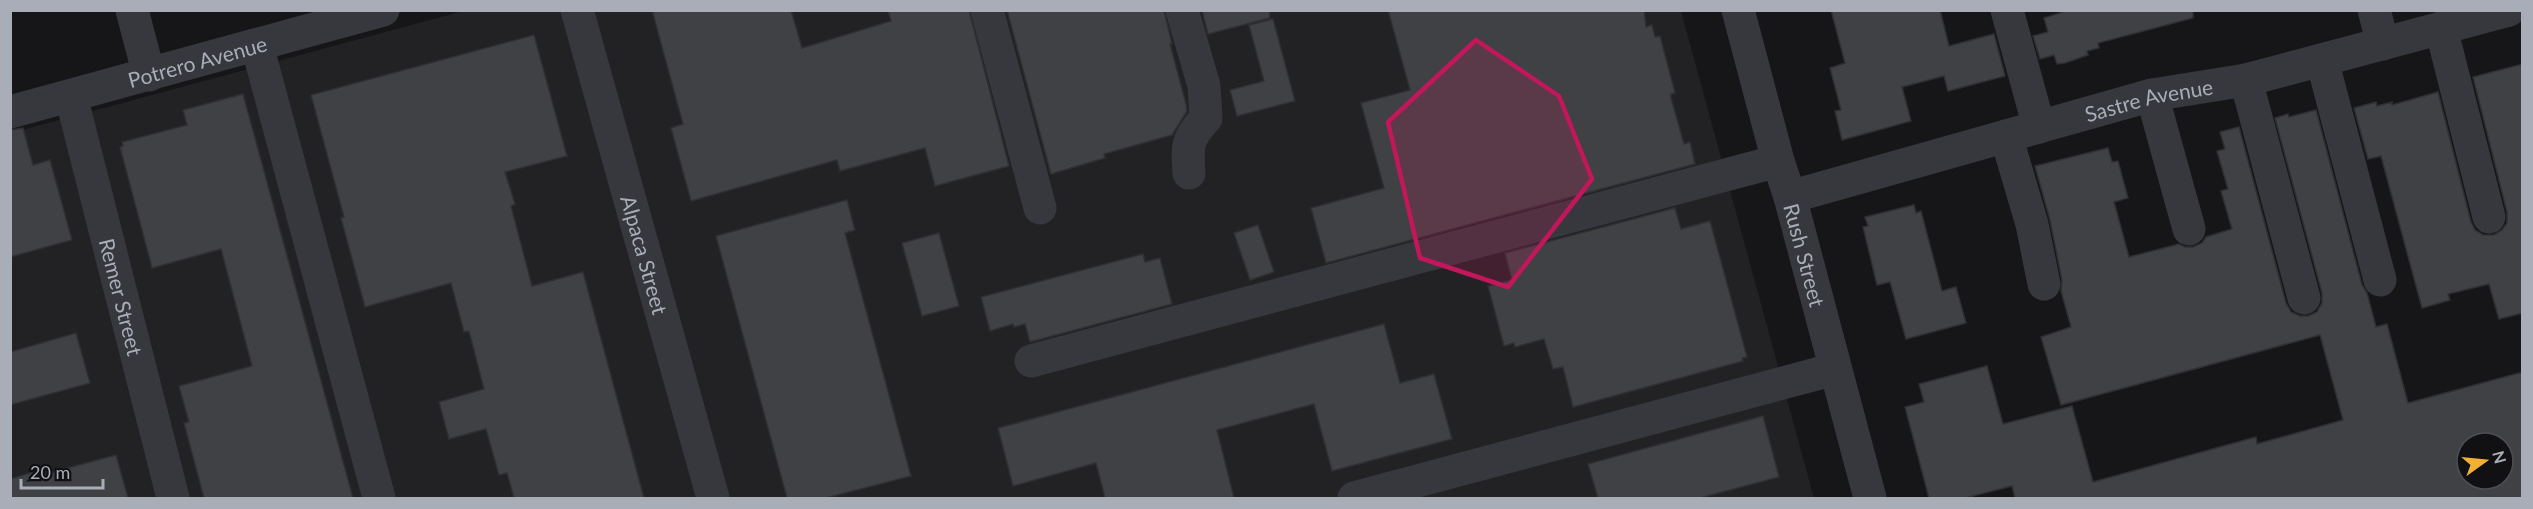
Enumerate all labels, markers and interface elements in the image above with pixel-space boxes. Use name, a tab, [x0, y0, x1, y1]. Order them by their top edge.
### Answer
street label: Potrero Avenue	[125, 30, 269, 92]
street label: Sastre Avenue	[2082, 73, 2215, 126]
street label: Alpaca Street	[617, 192, 674, 318]
street label: Rush Street	[1780, 200, 1831, 310]
street label: Remer Street	[95, 235, 149, 358]
north arrow	[2455, 431, 2515, 491]
text: N	[2489, 449, 2511, 465]
scale bar	[21, 452, 104, 490]
text: 20 m	[30, 461, 70, 483]

